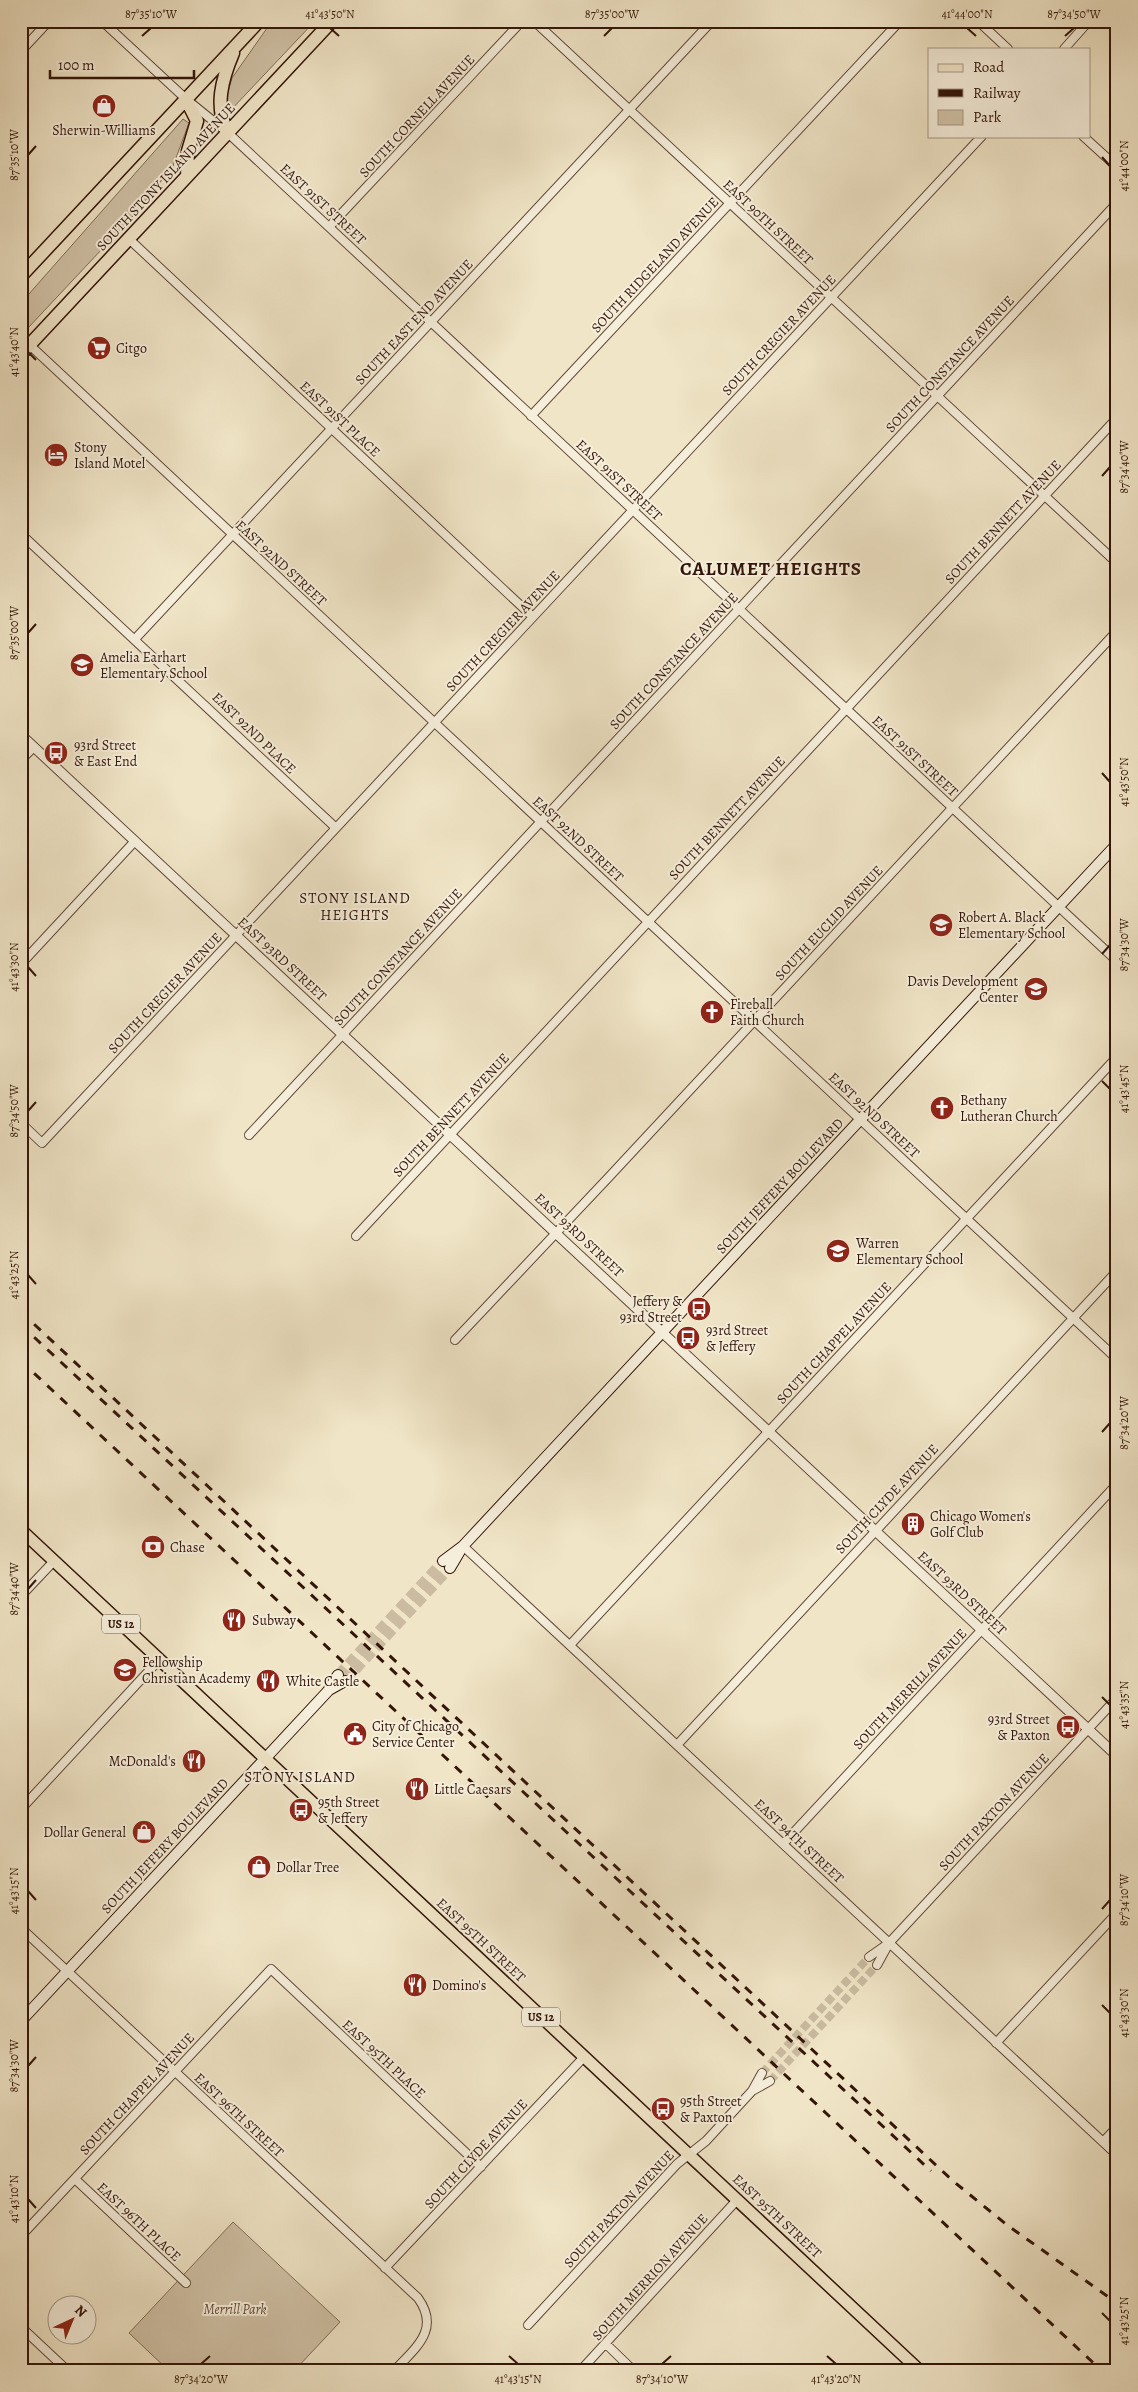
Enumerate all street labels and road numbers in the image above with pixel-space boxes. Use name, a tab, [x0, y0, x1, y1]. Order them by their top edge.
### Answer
street label: SOUTH CORNELL AVENUE	[355, 50, 479, 182]
street label: SOUTH STONY ISLAND AVENUE	[92, 99, 240, 255]
street label: EAST 91ST STREET	[276, 159, 370, 249]
street label: EAST 90TH STREET	[719, 175, 817, 269]
street label: SOUTH RIDGELAND AVENUE	[587, 193, 723, 337]
street label: SOUTH EAST END AVENUE	[351, 255, 477, 389]
street label: SOUTH CREGIER AVENUE	[718, 270, 840, 400]
street label: SOUTH CONSTANCE AVENUE	[881, 291, 1019, 437]
street label: EAST 91ST PLACE	[296, 377, 384, 461]
street label: EAST 91ST STREET	[572, 435, 666, 525]
street label: SOUTH BENNETT AVENUE	[940, 456, 1066, 588]
street label: EAST 92ND STREET	[231, 516, 331, 610]
street label: SOUTH CREGIER AVENUE	[442, 566, 564, 696]
street label: SOUTH CONSTANCE AVENUE	[605, 588, 743, 734]
street label: EAST 92ND PLACE	[208, 688, 300, 778]
street label: EAST 91ST STREET	[868, 711, 962, 801]
street label: SOUTH BENNETT AVENUE	[664, 752, 790, 884]
street label: EAST 92ND STREET	[528, 792, 628, 886]
street label: SOUTH EUCLID AVENUE	[771, 861, 887, 985]
street label: SOUTH CONSTANCE AVENUE	[329, 884, 467, 1030]
street label: EAST 93RD STREET	[233, 913, 331, 1006]
street label: SOUTH CREGIER AVENUE	[104, 928, 226, 1058]
street label: SOUTH BENNETT AVENUE	[388, 1049, 514, 1181]
street label: EAST 92ND STREET	[824, 1068, 924, 1162]
street label: SOUTH JEFFERY BOULEVARD	[712, 1114, 848, 1258]
street label: EAST 93RD STREET	[530, 1189, 628, 1282]
street label: SOUTH CHAPPEL AVENUE	[772, 1278, 896, 1408]
street label: SOUTH CLYDE AVENUE	[831, 1440, 943, 1558]
street label: EAST 93RD STREET	[913, 1547, 1011, 1640]
road number: US 12	[102, 1615, 140, 1634]
street label: SOUTH MERRILL AVENUE	[849, 1624, 971, 1754]
street label: SOUTH PAXTON AVENUE	[934, 1749, 1054, 1875]
street label: SOUTH JEFFERY BOULEVARD	[97, 1774, 233, 1918]
street label: EAST 94TH STREET	[750, 1795, 848, 1888]
street label: EAST 95TH STREET	[432, 1894, 530, 1987]
road number: US 12	[522, 2008, 560, 2026]
street label: EAST 95TH PLACE	[338, 2015, 430, 2103]
street label: SOUTH CHAPPEL AVENUE	[75, 2029, 199, 2159]
street label: EAST 96TH STREET	[190, 2069, 288, 2162]
street label: SOUTH CLYDE AVENUE	[420, 2095, 532, 2213]
street label: SOUTH PAXTON AVENUE	[559, 2146, 679, 2272]
street label: EAST 95TH STREET	[728, 2170, 826, 2263]
street label: EAST 96TH PLACE	[93, 2178, 185, 2266]
street label: SOUTH MERRION AVENUE	[588, 2209, 712, 2345]

